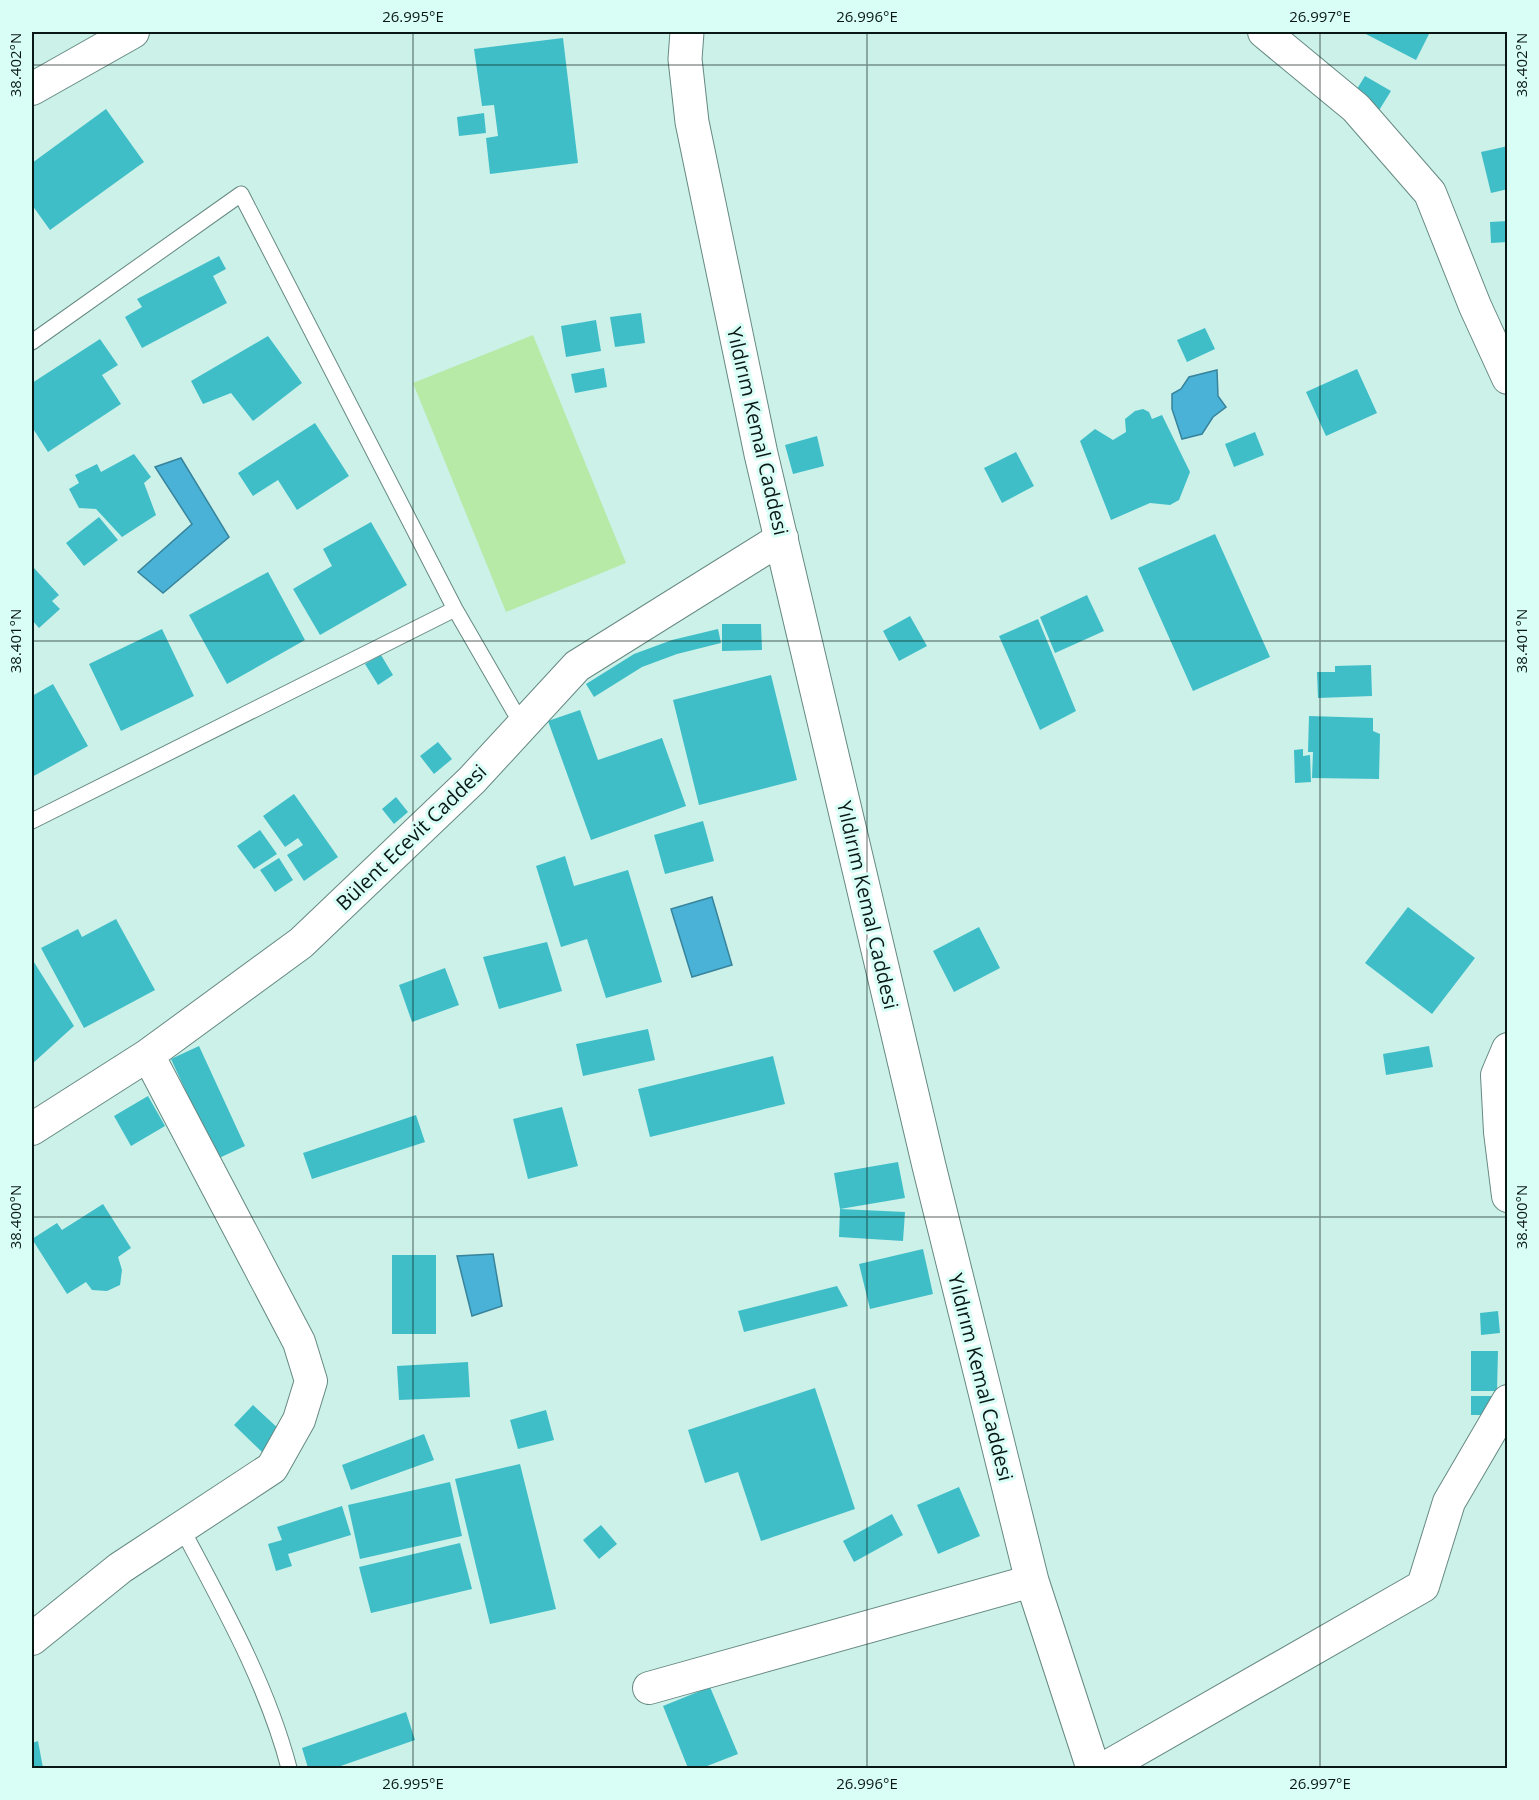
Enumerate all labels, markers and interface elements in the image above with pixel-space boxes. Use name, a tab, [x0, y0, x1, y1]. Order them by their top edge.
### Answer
text: 26.995°E	[382, 6, 444, 26]
text: 26.996°E	[836, 6, 898, 26]
text: 26.997°E	[1289, 6, 1351, 26]
text: 38.402°N	[5, 33, 25, 97]
text: 38.402°N	[1511, 33, 1531, 97]
street label: Yıldırım Kemal Caddesi	[721, 324, 795, 538]
text: 38.401°N	[5, 609, 25, 673]
text: 38.401°N	[1511, 609, 1531, 673]
street label: Bülent Ecevit Caddesi	[330, 758, 492, 916]
street label: Yıldırım Kemal Caddesi	[831, 798, 905, 1012]
text: 38.400°N	[5, 1185, 25, 1249]
text: 38.400°N	[1511, 1185, 1531, 1249]
street label: Yıldırım Kemal Caddesi	[942, 1270, 1020, 1484]
text: 26.995°E	[382, 1773, 444, 1793]
text: 26.996°E	[836, 1773, 898, 1793]
text: 26.997°E	[1289, 1773, 1351, 1793]

